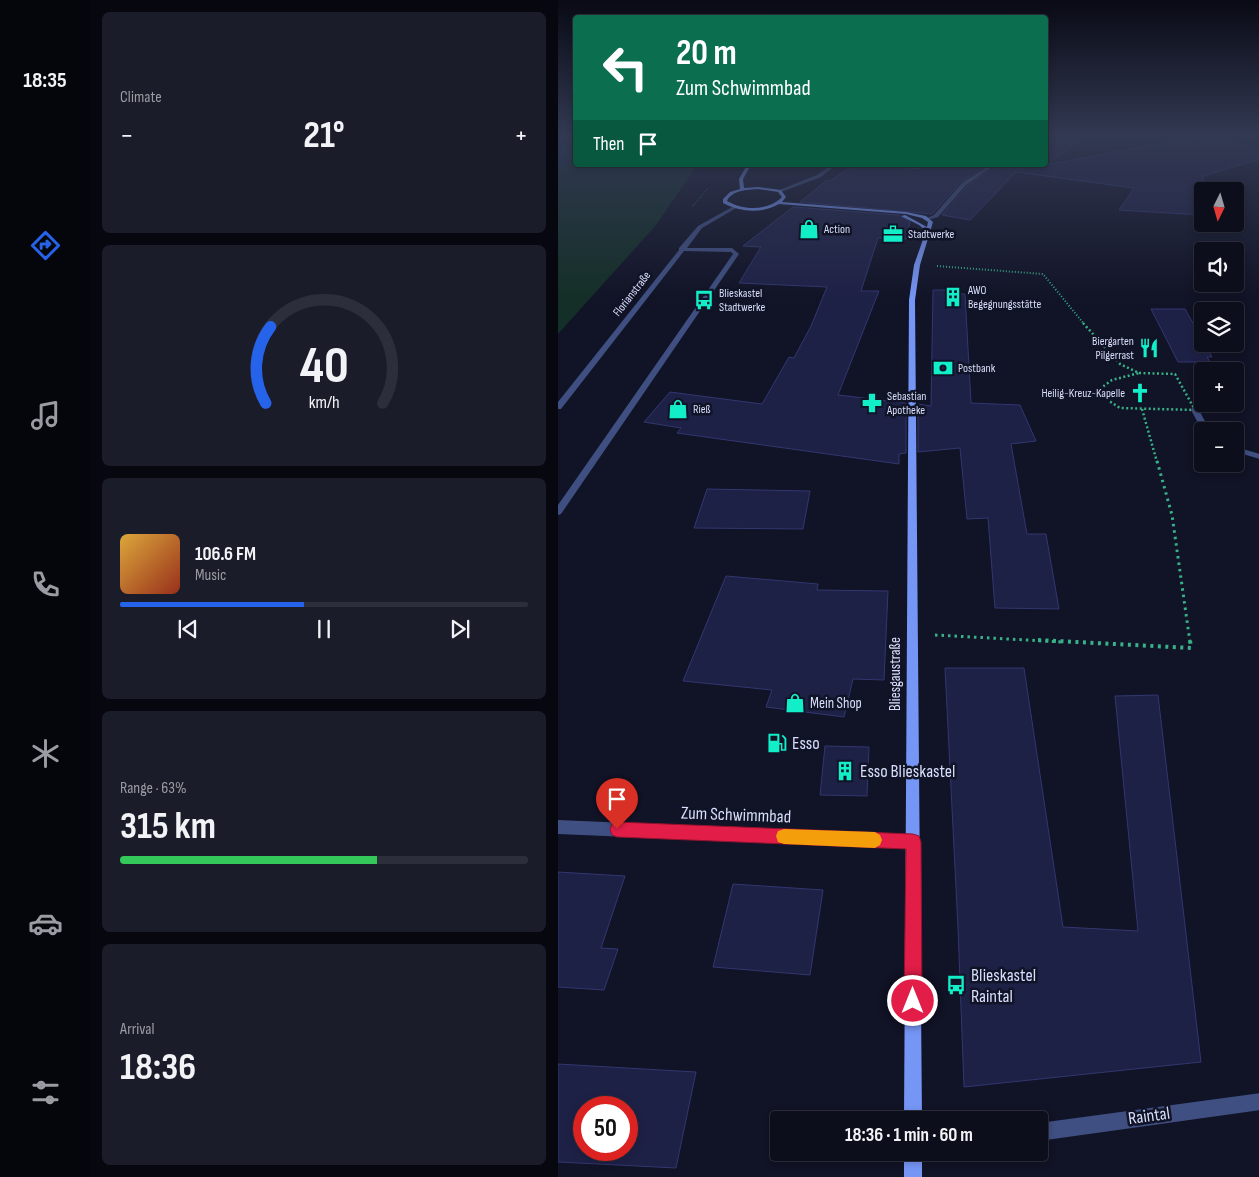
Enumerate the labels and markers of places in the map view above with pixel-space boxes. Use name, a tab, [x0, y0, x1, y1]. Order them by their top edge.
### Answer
shop icon: Action	[798, 218, 820, 240]
place label: Action	[823, 222, 850, 237]
office icon: Stadtwerke	[882, 223, 904, 245]
place label: Stadtwerke	[908, 227, 954, 242]
place label: AWO Begegnungsstätte	[967, 283, 1042, 312]
place label: Blieskastel Stadtwerke	[719, 286, 765, 315]
building icon: AWO Begegnungsstätte	[942, 286, 964, 308]
bus stop icon: Blieskastel Stadtwerke	[693, 289, 715, 311]
place label: Biergarten Pilgerrast	[1092, 334, 1134, 363]
restaurant icon: Biergarten Pilgerrast	[1138, 337, 1160, 359]
bank icon: Postbank	[932, 357, 954, 379]
place label: Postbank	[958, 361, 996, 376]
church icon: Heilig-Kreuz-Kapelle	[1129, 382, 1151, 404]
place label: Heilig-Kreuz-Kapelle	[1041, 386, 1125, 401]
place label: Sebastian Apotheke	[886, 389, 927, 418]
pharmacy icon: Sebastian Apotheke	[861, 392, 883, 414]
shop icon: Rieß	[667, 398, 689, 420]
place label: Rieß	[693, 402, 711, 417]
shop icon: Mein Shop	[784, 692, 806, 714]
place label: Mein Shop	[810, 694, 862, 713]
fuel station icon: Esso	[766, 732, 788, 754]
place label: Esso	[792, 733, 820, 754]
building icon: Esso Blieskastel	[834, 760, 856, 782]
place label: Esso Blieskastel	[860, 761, 955, 782]
pin	[596, 778, 638, 829]
place label: Blieskastel Raintal	[971, 965, 1036, 1007]
bus stop icon: Blieskastel Raintal	[945, 974, 967, 996]

